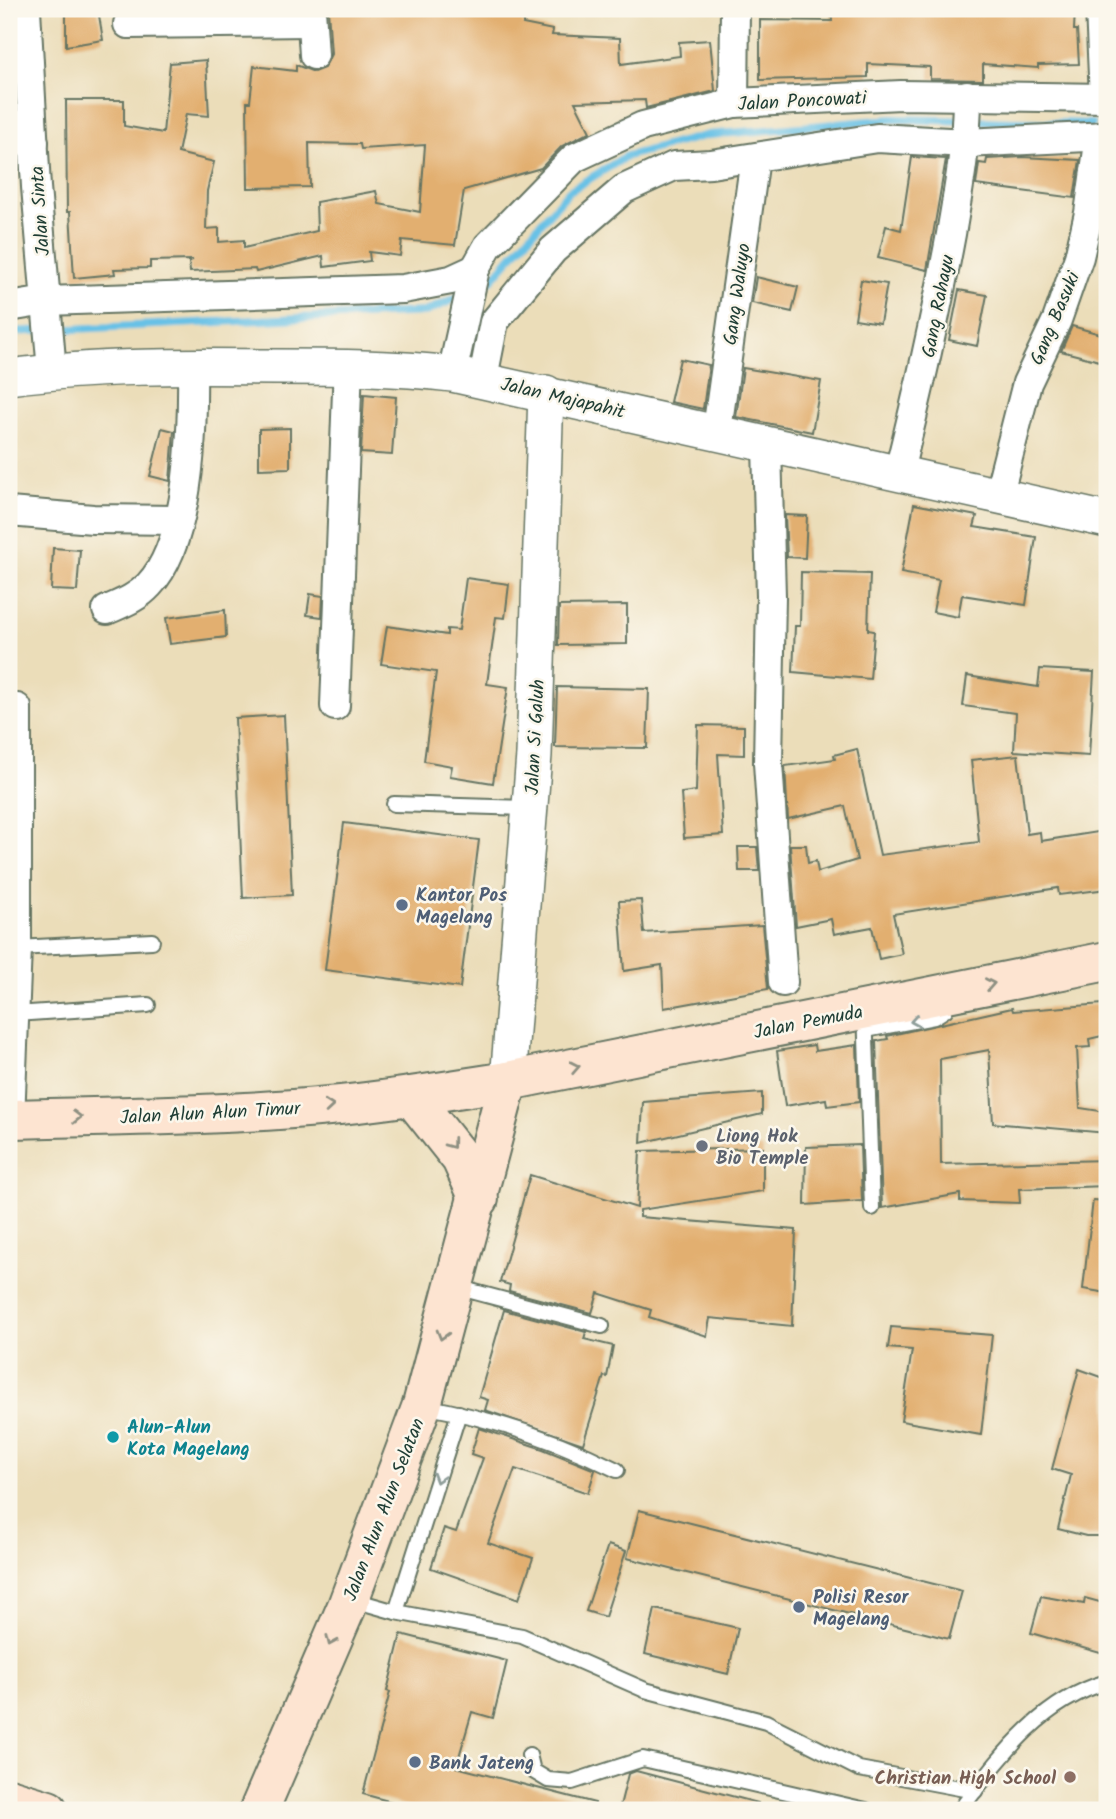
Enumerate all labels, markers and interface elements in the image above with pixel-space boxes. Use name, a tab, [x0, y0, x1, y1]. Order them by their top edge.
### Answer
street label: Jalan Poncowati	[737, 84, 869, 120]
street label: Jalan Sinta	[23, 165, 59, 257]
street label: Gang Waluyo	[716, 242, 760, 347]
street label: Gang Rahayu	[914, 252, 964, 361]
street label: Gang Basuki	[1023, 266, 1090, 370]
street label: Jalan Majapahit	[497, 370, 628, 428]
street label: Jalan Si Galuh	[518, 678, 554, 796]
place label: Kantor Pos Magelang	[416, 881, 507, 933]
marker: Kantor Pos Magelang	[394, 897, 410, 913]
one-way arrow	[984, 977, 996, 992]
street label: Jalan Pemuda	[751, 998, 866, 1048]
one-way arrow	[909, 1013, 921, 1028]
one-way arrow	[569, 1061, 581, 1076]
street label: Jalan Alun Alun Timur	[119, 1094, 303, 1134]
one-way arrow	[323, 1099, 334, 1114]
one-way arrow	[72, 1110, 83, 1125]
place label: Liong Hok Bio Temple	[716, 1122, 809, 1174]
one-way arrow	[442, 1136, 455, 1149]
marker: Liong Hok Bio Temple	[694, 1138, 710, 1154]
one-way arrow	[436, 1329, 450, 1341]
place label: Alun-Alun Kota Magelang	[127, 1413, 250, 1465]
street label: Jalan Alun Alun Selatan	[336, 1414, 434, 1606]
marker: Alun-Alun Kota Magelang	[105, 1429, 121, 1445]
one-way arrow	[432, 1471, 447, 1483]
place label: Polisi Resor Magelang	[813, 1583, 909, 1635]
marker: Polisi Resor Magelang	[791, 1599, 807, 1615]
one-way arrow	[325, 1634, 339, 1646]
place label: Bank Jateng	[429, 1749, 534, 1779]
marker: Bank Jateng	[407, 1754, 423, 1770]
place label: Christian High School	[875, 1764, 1057, 1794]
marker: Christian High School	[1062, 1769, 1078, 1785]

